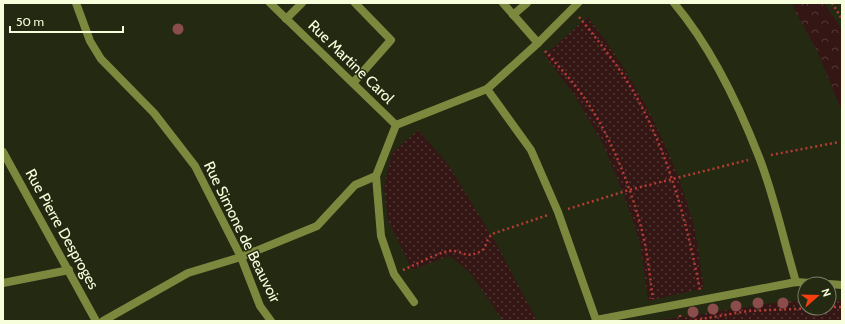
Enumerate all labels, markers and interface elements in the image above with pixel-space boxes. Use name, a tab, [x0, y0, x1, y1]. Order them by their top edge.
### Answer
scale bar	[10, 8, 123, 34]
text: 50 m	[16, 14, 44, 29]
street label: Rue Martine Carol	[304, 17, 398, 108]
street label: Rue Simone de Beauvoir	[200, 158, 284, 306]
street label: Rue Pierre Desproges	[21, 166, 103, 292]
north arrow	[797, 276, 837, 316]
text: N	[818, 287, 834, 299]

